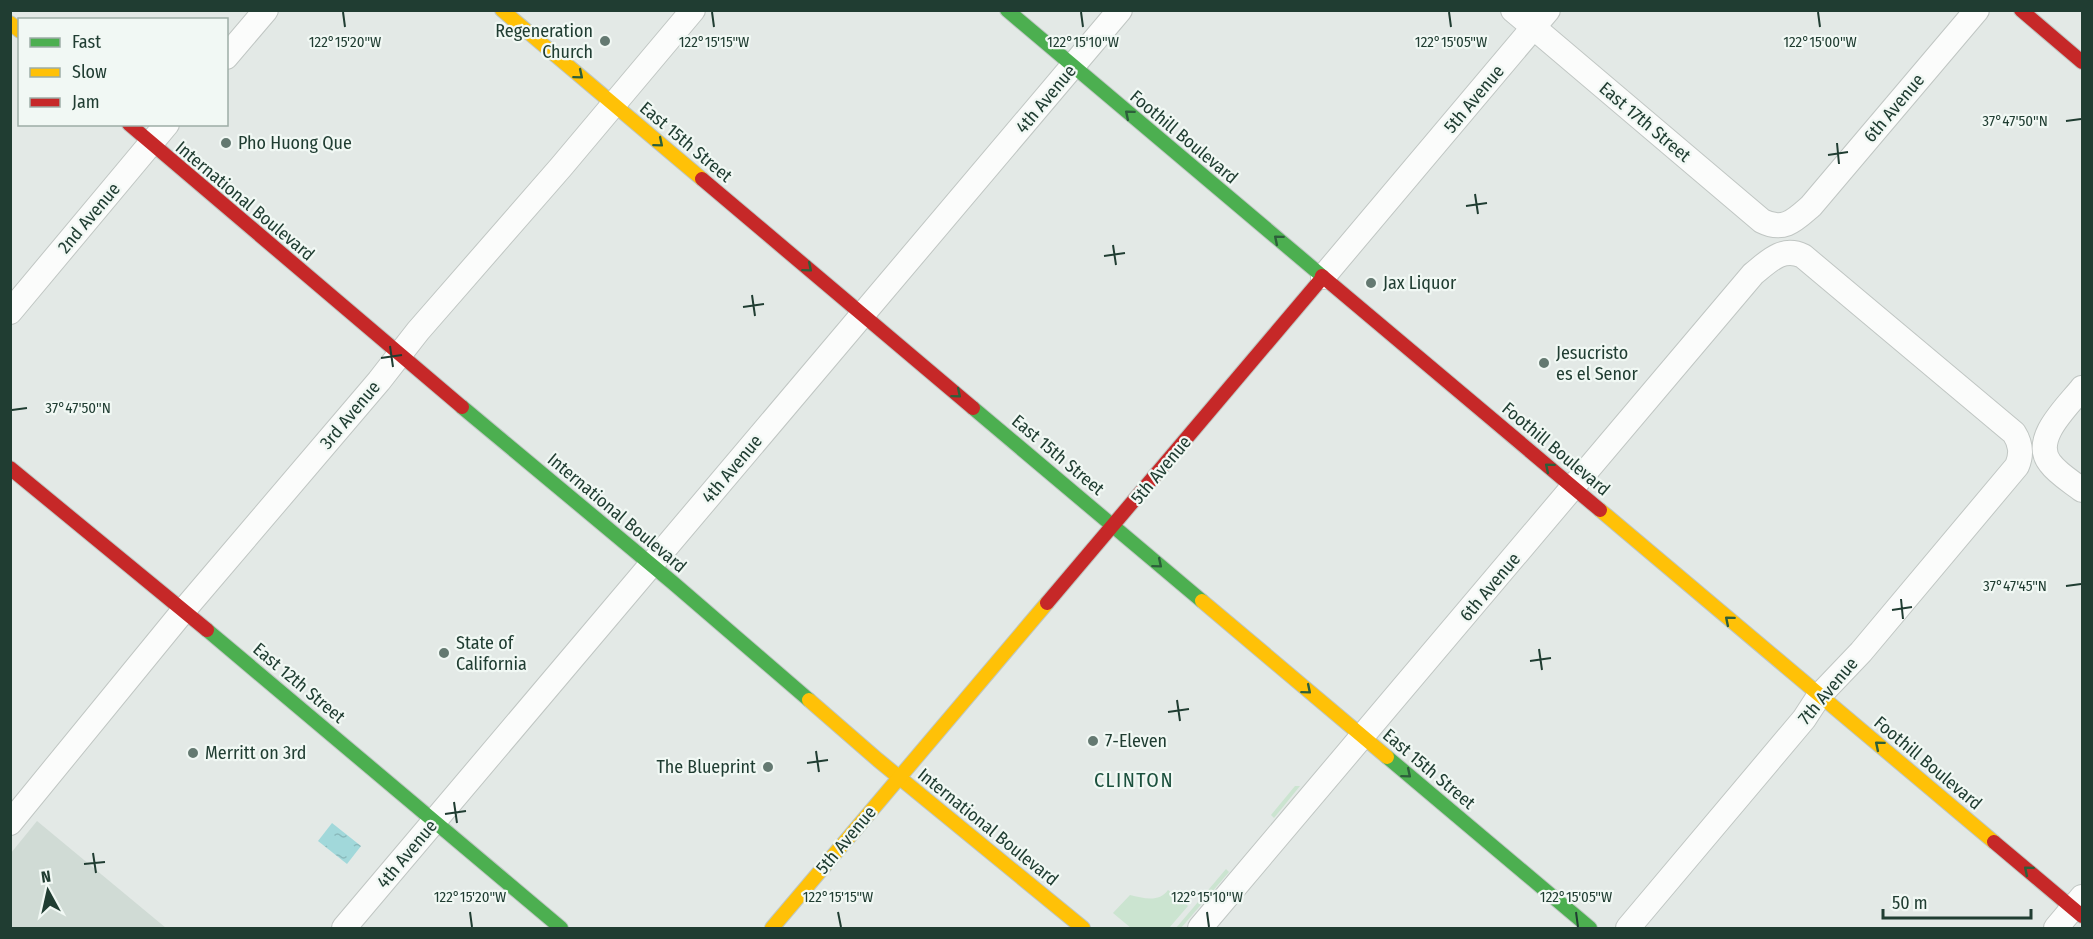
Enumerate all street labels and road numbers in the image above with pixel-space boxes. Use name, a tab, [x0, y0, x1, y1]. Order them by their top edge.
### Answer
street label: 4th Avenue	[1011, 60, 1081, 138]
street label: 5th Avenue	[1439, 61, 1509, 137]
street label: 6th Avenue	[1859, 69, 1929, 147]
street label: East 17th Street	[1595, 77, 1695, 167]
street label: Foothill Boulevard	[1126, 85, 1242, 189]
street label: East 15th Street	[635, 97, 737, 187]
street label: International Boulevard	[171, 136, 319, 266]
street label: 2nd Avenue	[53, 178, 125, 258]
street label: 3rd Avenue	[315, 376, 385, 453]
street label: Foothill Boulevard	[1498, 397, 1614, 501]
street label: East 15th Street	[1007, 410, 1109, 500]
street label: 4th Avenue	[697, 430, 767, 508]
street label: 5th Avenue	[1126, 432, 1196, 508]
street label: International Boulevard	[543, 448, 691, 578]
street label: 6th Avenue	[1455, 548, 1525, 626]
street label: East 12th Street	[248, 638, 350, 728]
street label: 7th Avenue	[1794, 653, 1863, 729]
street label: Foothill Boulevard	[1870, 711, 1986, 815]
street label: East 15th Street	[1378, 724, 1480, 814]
street label: International Boulevard	[913, 764, 1063, 890]
street label: 5th Avenue	[811, 802, 881, 878]
street label: 4th Avenue	[372, 815, 442, 893]

